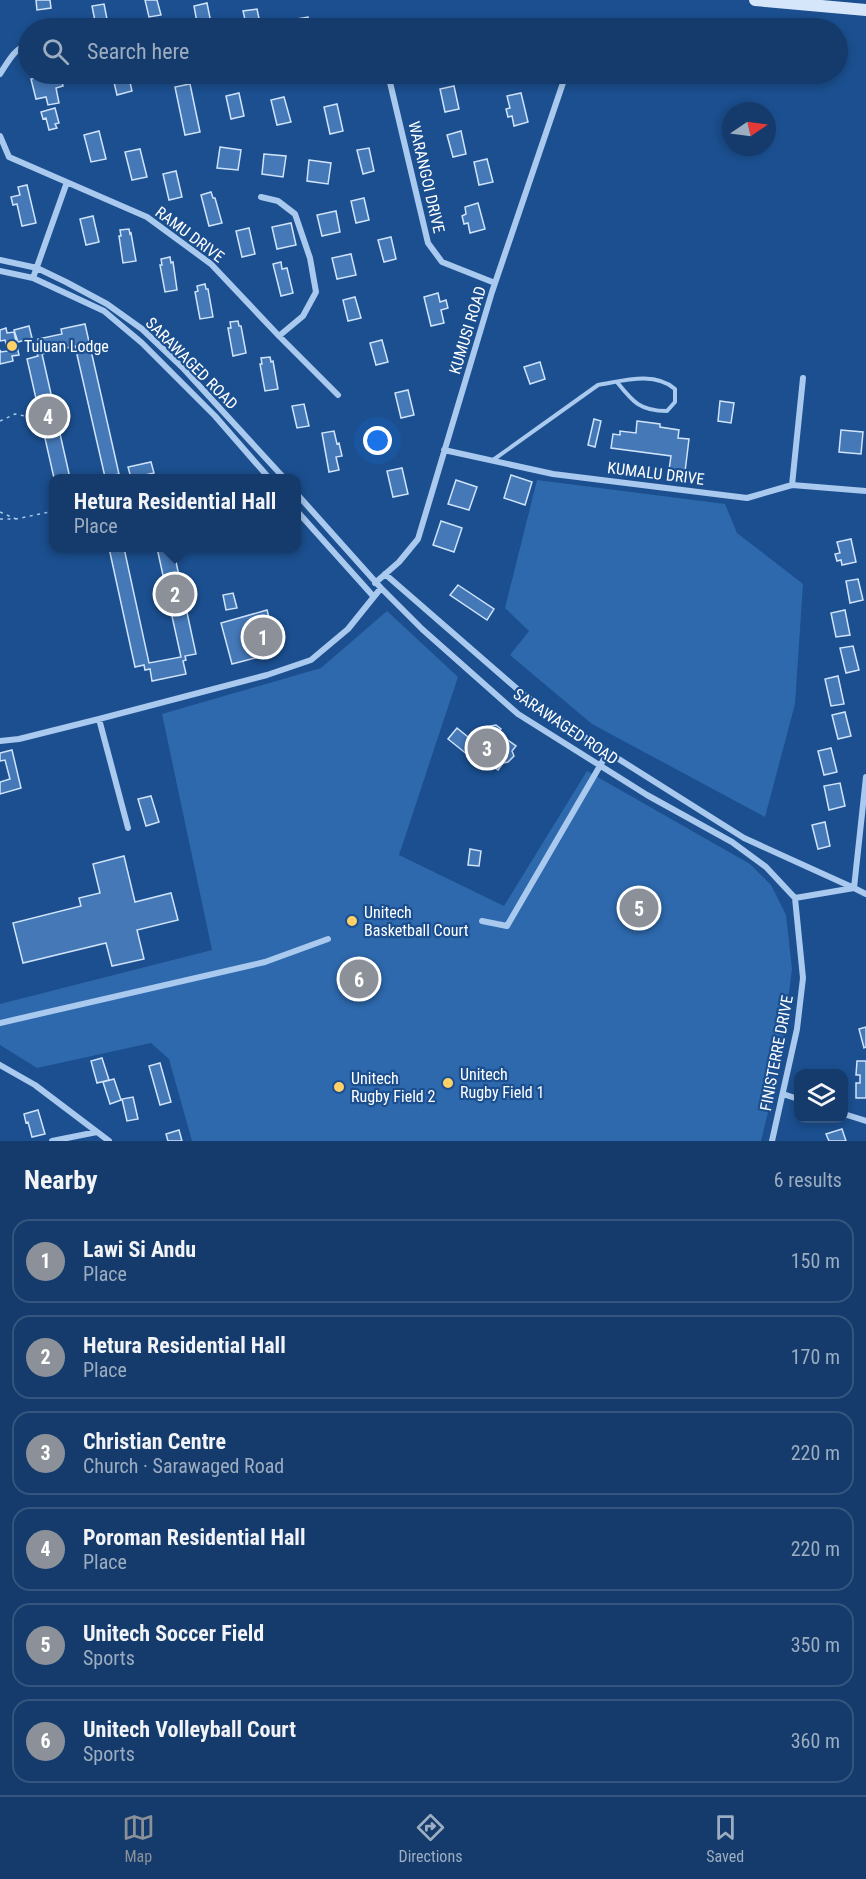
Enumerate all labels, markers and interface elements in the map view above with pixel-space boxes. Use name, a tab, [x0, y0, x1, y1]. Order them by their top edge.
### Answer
search box	[18, 18, 848, 84]
icon: search	[39, 35, 72, 68]
text: Search here	[87, 39, 189, 64]
north arrow	[722, 102, 776, 156]
street label: WARANGOI DRIVE	[404, 119, 449, 235]
street label: RAMU DRIVE	[152, 202, 228, 266]
street label: KUMUSI ROAD	[445, 284, 490, 376]
street label: SARAWAGED ROAD	[142, 313, 242, 413]
place label: Tuluan Lodge	[24, 337, 109, 356]
marker: Tuluan Lodge	[5, 339, 19, 353]
pin: 4	[28, 394, 68, 438]
your location	[363, 426, 392, 455]
street label: KUMALU DRIVE	[606, 458, 706, 489]
popup	[49, 474, 301, 552]
text: Hetura Residential Hall	[74, 489, 276, 514]
text: Place	[74, 514, 118, 538]
pin: 2	[156, 572, 195, 616]
pin: 1	[244, 614, 282, 660]
street label: SARAWAGED ROAD	[510, 684, 622, 768]
pin: 3	[468, 726, 506, 771]
pin: 5	[620, 886, 658, 930]
place label: Unitech Basketball Court	[364, 903, 469, 940]
marker: Unitech Basketball Court	[345, 914, 359, 928]
pin: 6	[340, 956, 378, 1002]
street label: FINISTERRE DRIVE	[756, 994, 797, 1113]
place label: Unitech Rugby Field 1	[460, 1065, 544, 1102]
place label: Unitech Rugby Field 2	[351, 1069, 435, 1106]
map controls	[794, 1069, 848, 1123]
button: layers	[794, 1069, 848, 1123]
marker: Unitech Rugby Field 1	[441, 1076, 455, 1090]
marker: Unitech Rugby Field 2	[332, 1080, 346, 1094]
text: Nearby	[24, 1165, 98, 1195]
text: 6 results	[774, 1168, 842, 1192]
text: Lawi Si Andu	[83, 1237, 196, 1262]
text: 1	[40, 1249, 51, 1273]
text: 150 m	[791, 1249, 840, 1273]
text: Place	[83, 1262, 127, 1286]
text: Hetura Residential Hall	[83, 1333, 286, 1358]
text: 2	[40, 1345, 51, 1369]
text: 170 m	[791, 1345, 840, 1369]
text: Place	[83, 1358, 127, 1382]
text: Christian Centre	[83, 1429, 226, 1454]
text: 3	[40, 1441, 51, 1465]
text: 220 m	[791, 1441, 840, 1465]
text: Church · Sarawaged Road	[83, 1454, 284, 1478]
text: Poroman Residential Hall	[83, 1525, 305, 1550]
text: 4	[40, 1537, 51, 1561]
text: 220 m	[791, 1537, 840, 1561]
text: Place	[83, 1550, 127, 1574]
text: Unitech Soccer Field	[83, 1621, 264, 1646]
text: 5	[40, 1633, 51, 1657]
text: 350 m	[791, 1633, 840, 1657]
text: Sports	[83, 1646, 135, 1670]
text: Unitech Volleyball Court	[83, 1717, 296, 1742]
text: 6	[40, 1729, 51, 1753]
text: 360 m	[791, 1729, 840, 1753]
text: Sports	[83, 1742, 135, 1766]
tab: Map	[122, 1811, 155, 1866]
tab: Directions	[399, 1811, 462, 1866]
tab: Saved	[706, 1811, 744, 1866]

